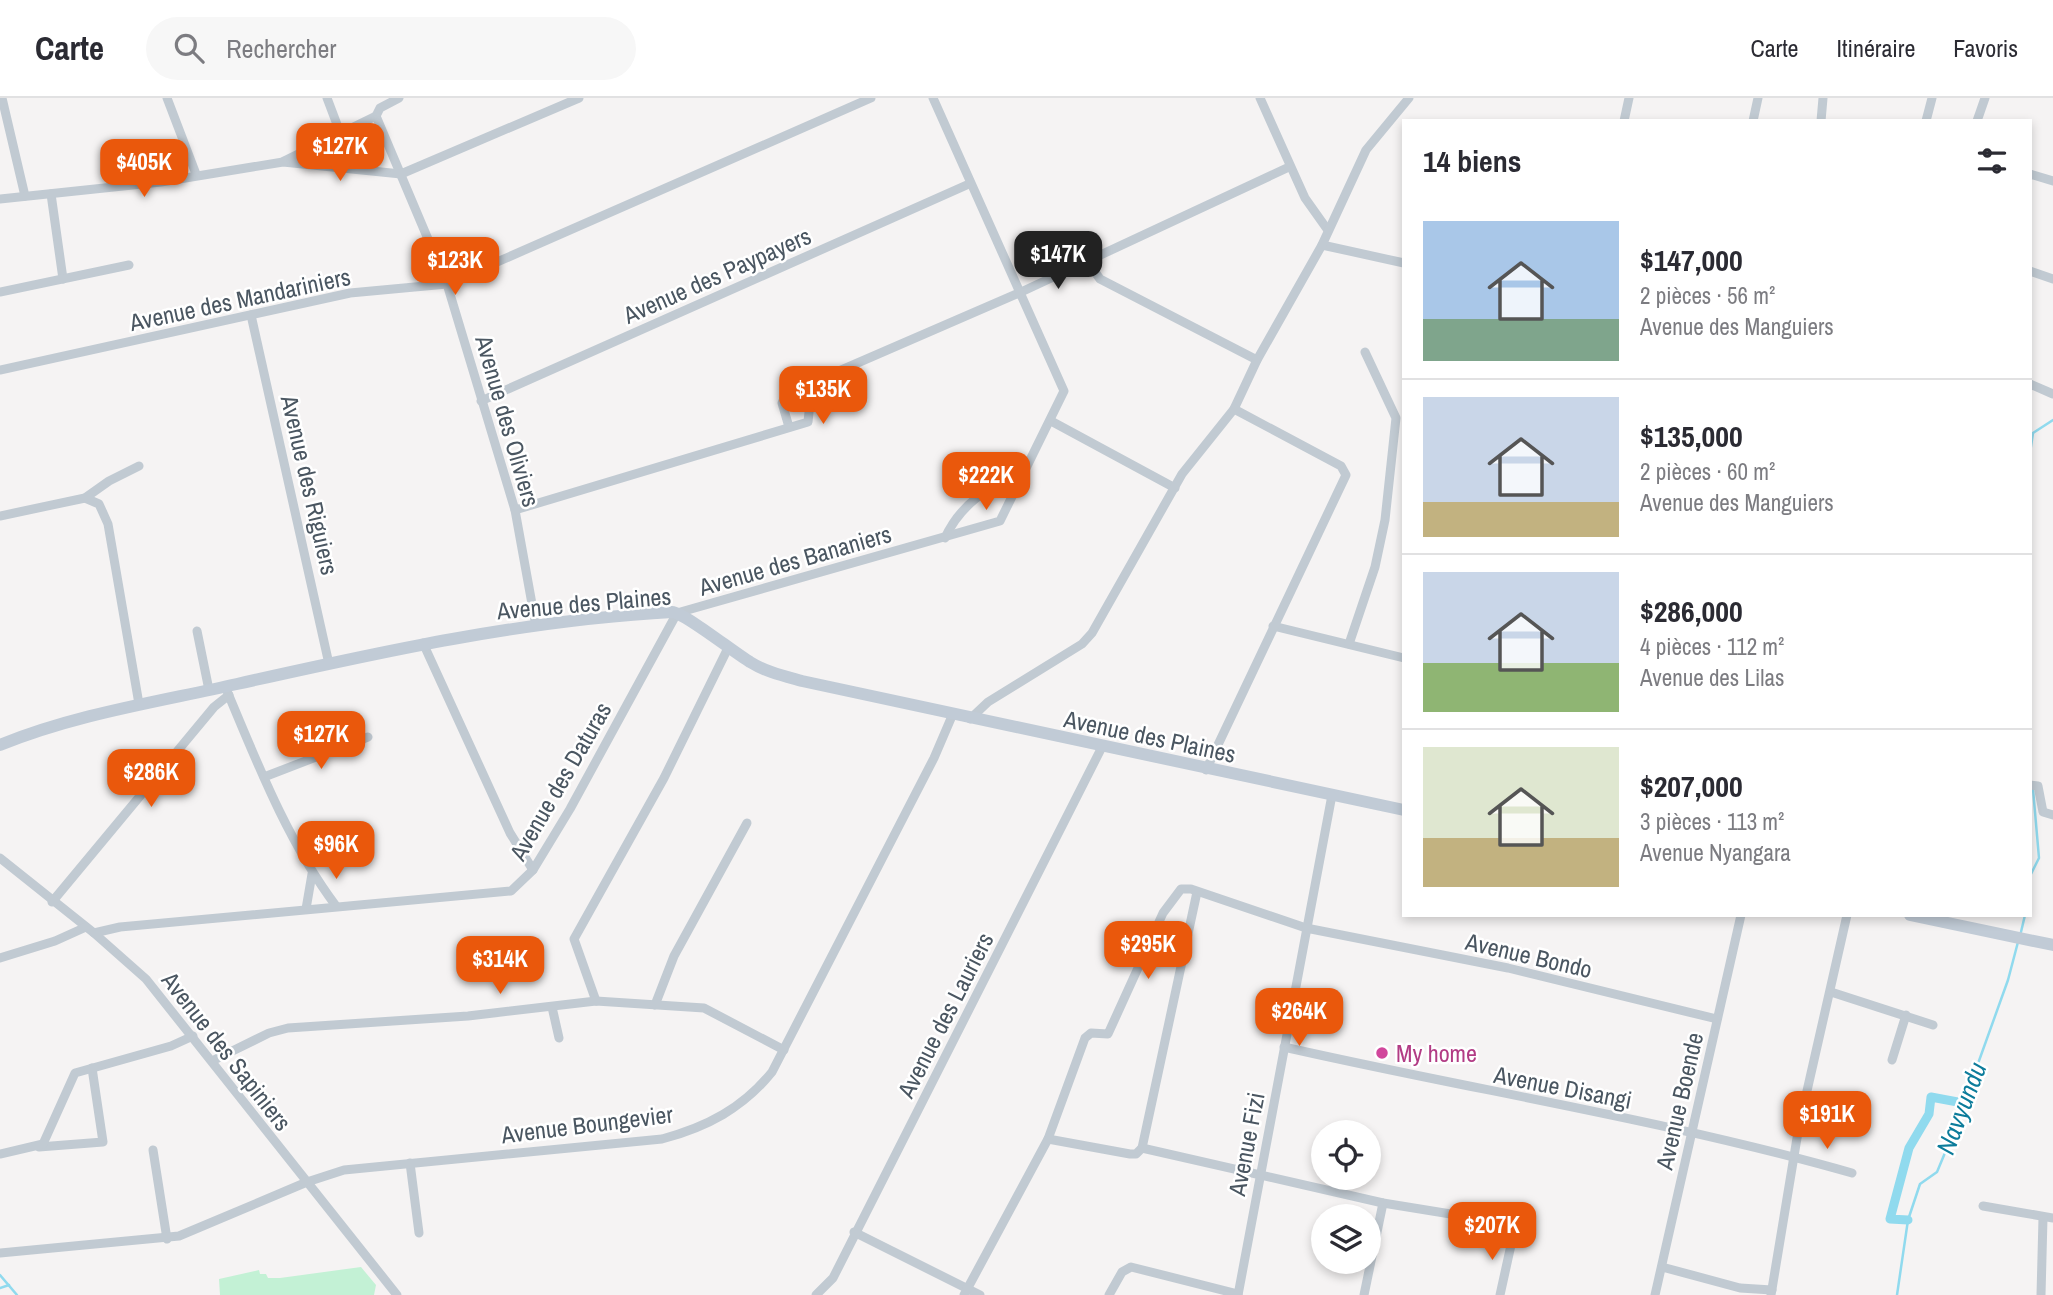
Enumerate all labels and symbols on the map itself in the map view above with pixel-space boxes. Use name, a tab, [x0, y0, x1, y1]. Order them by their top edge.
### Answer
pin: $127K	[291, 123, 389, 183]
pin: $405K	[95, 140, 193, 199]
street label: Avenue des Paypayers	[617, 219, 816, 331]
pin: $147K	[1009, 232, 1107, 291]
pin: $123K	[406, 238, 504, 297]
street label: Avenue des Mandariniers	[126, 260, 353, 338]
street label: Avenue des Oliviers	[468, 331, 548, 510]
pin: $135K	[774, 366, 872, 426]
street label: Avenue des Riguiers	[274, 391, 346, 578]
pin: $222K	[937, 452, 1035, 512]
street label: Avenue des Bananiers	[694, 517, 895, 603]
street label: Avenue des Plaines	[495, 579, 672, 627]
street label: Avenue des Daturas	[501, 696, 618, 867]
street label: Avenue des Plaines	[1060, 702, 1239, 770]
pin: $127K	[272, 712, 370, 771]
pin: $286K	[102, 750, 200, 809]
pin: $96K	[295, 822, 377, 881]
pin: $295K	[1099, 922, 1197, 981]
street label: Avenue Bondo	[1462, 925, 1595, 985]
street label: Avenue des Lauriers	[889, 927, 1000, 1104]
pin: $314K	[451, 936, 549, 996]
street label: Avenue des Sapiniers	[154, 964, 299, 1137]
pin: $264K	[1250, 988, 1348, 1048]
street label: Avenue Boende	[1647, 1029, 1710, 1174]
place label: My home	[1396, 1037, 1477, 1069]
marker: My home	[1374, 1045, 1390, 1061]
water label: Navyundu	[1927, 1057, 1995, 1159]
street label: Avenue Disangi	[1490, 1058, 1635, 1116]
street label: Avenue Fizi	[1220, 1090, 1272, 1199]
pin: $191K	[1778, 1091, 1876, 1151]
street label: Avenue Boungevier	[498, 1098, 675, 1151]
pin: $207K	[1443, 1202, 1541, 1262]

